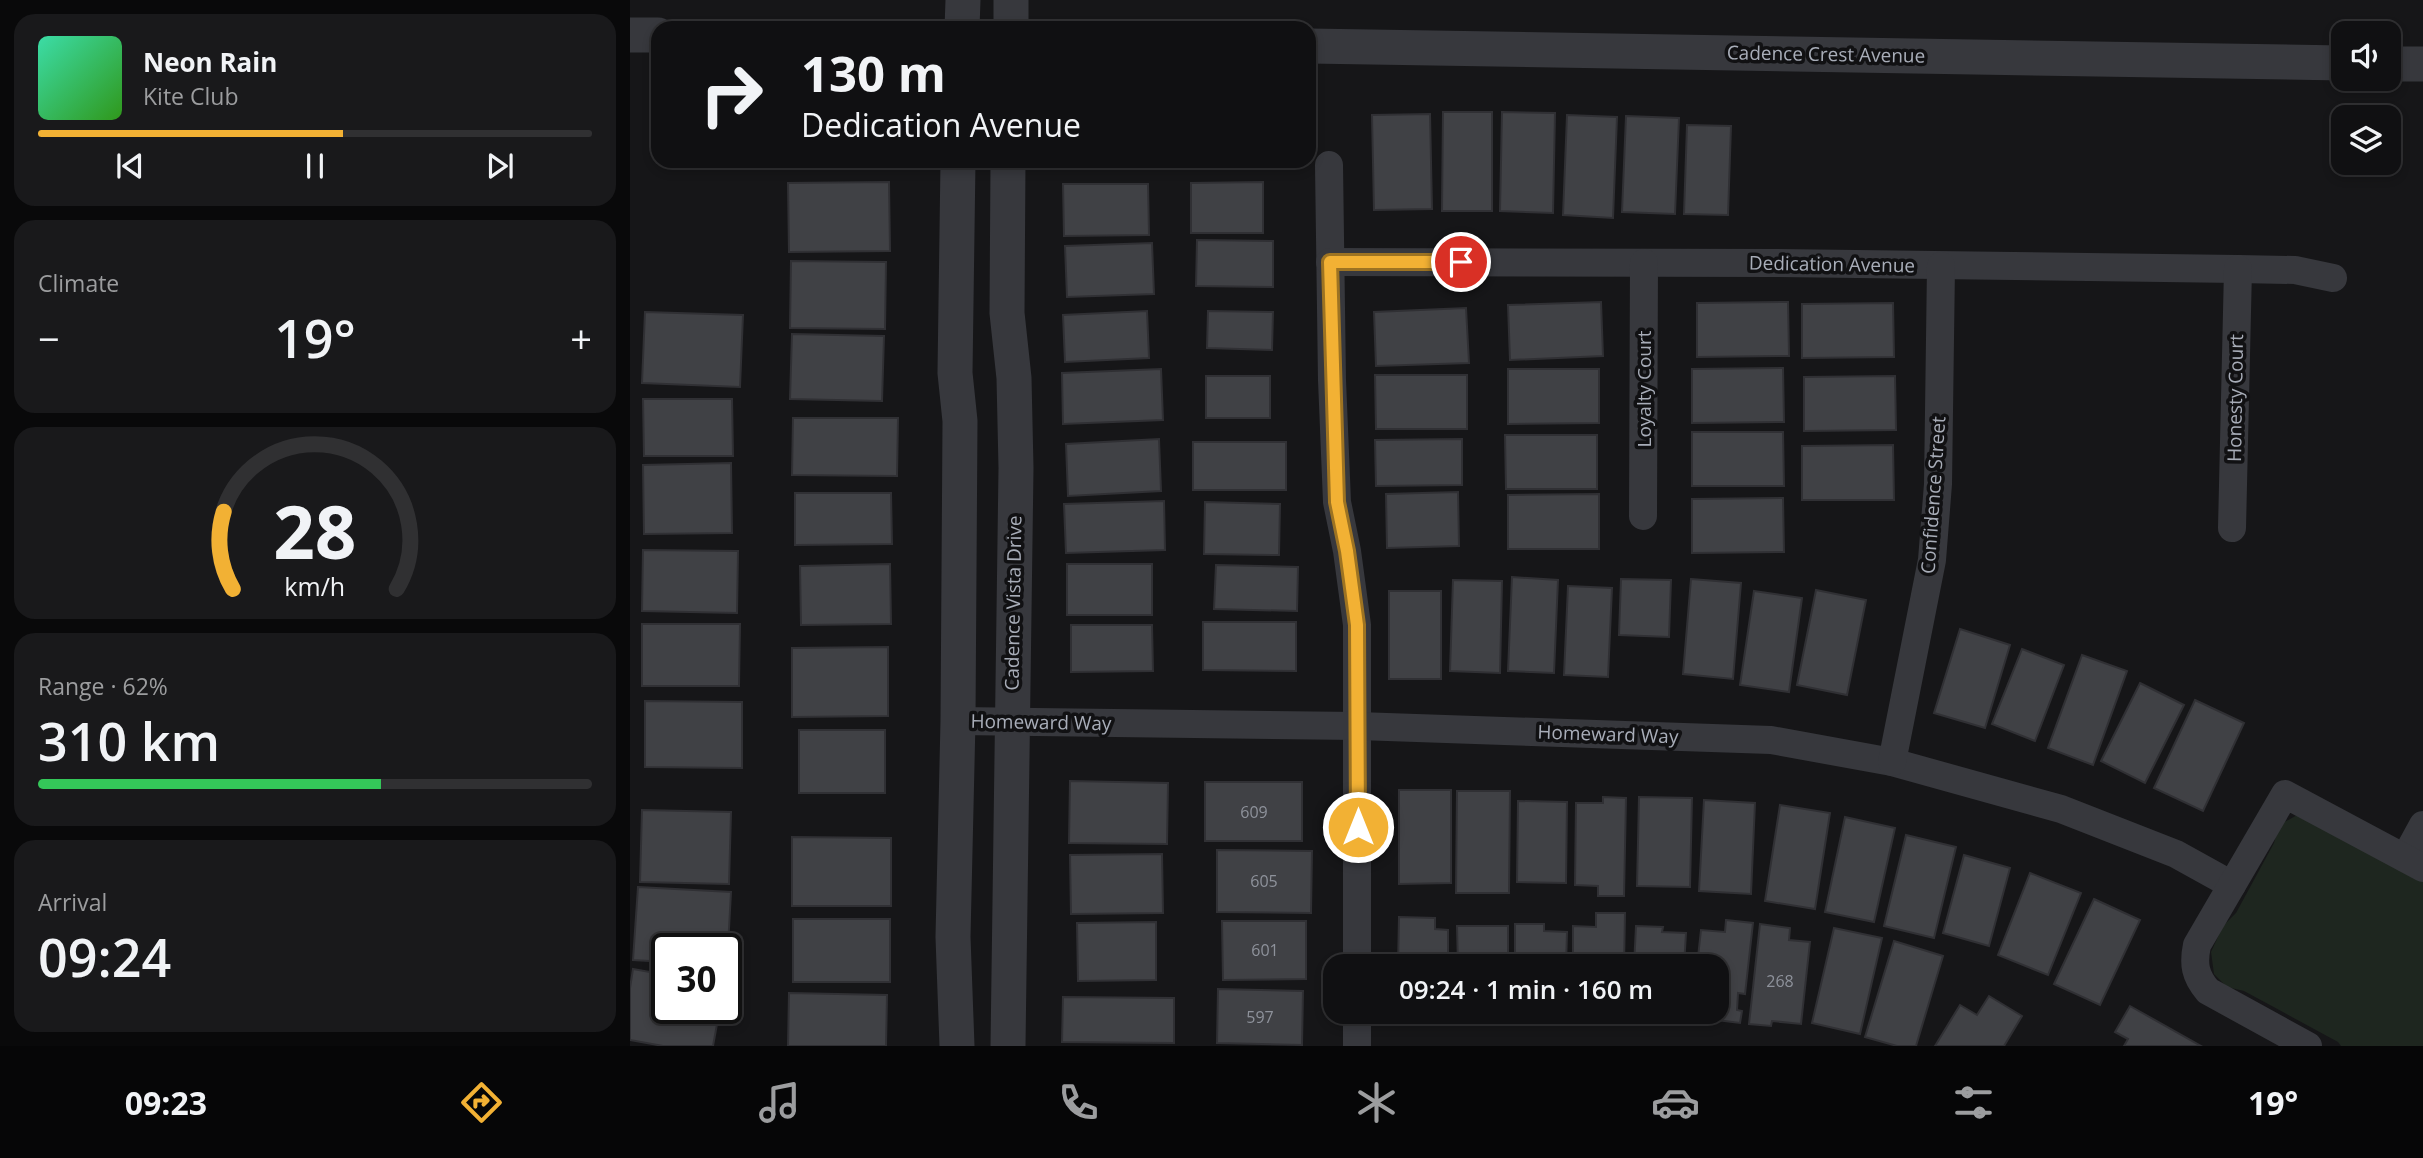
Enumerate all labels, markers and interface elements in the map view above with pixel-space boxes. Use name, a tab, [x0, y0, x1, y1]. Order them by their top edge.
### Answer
map controls	[2331, 21, 2401, 175]
button: sound	[2331, 21, 2401, 91]
street label: Cadence Crest Avenue	[1727, 39, 1925, 69]
text: 130 m	[801, 40, 946, 106]
text: Neon Rain	[143, 44, 277, 80]
icon: right	[686, 49, 777, 140]
text: Kite Club	[143, 80, 238, 112]
text: Dedication Avenue	[801, 103, 1081, 146]
button: layers	[2331, 105, 2401, 175]
icon: previous	[111, 147, 149, 185]
icon: pause	[296, 147, 334, 185]
icon: next	[481, 147, 519, 185]
pin	[1431, 232, 1491, 292]
icon: arrive	[1442, 243, 1480, 281]
street label: Dedication Avenue	[1749, 250, 1915, 278]
text: Climate	[38, 267, 119, 299]
text: 19°	[274, 302, 356, 373]
text: −	[38, 312, 60, 364]
text: +	[570, 312, 592, 364]
street label: Loyalty Court	[1631, 330, 1657, 448]
street label: Honesty Court	[2221, 334, 2249, 462]
street label: Confidence Street	[1915, 415, 1951, 575]
text: 28	[273, 481, 357, 580]
street label: Cadence Vista Drive	[998, 515, 1028, 691]
text: km/h	[285, 569, 345, 603]
text: Range · 62%	[38, 670, 168, 702]
text: 310 km	[38, 705, 220, 776]
street label: Homeward Way	[970, 708, 1112, 736]
street label: Homeward Way	[1537, 719, 1679, 749]
position arrow	[1321, 790, 1395, 864]
house number: 609	[1240, 801, 1268, 823]
house number: 605	[1250, 870, 1278, 892]
text: Arrival	[38, 886, 107, 918]
text: 09:24	[38, 921, 171, 992]
speed limit sign: 30	[651, 933, 742, 1024]
house number: 601	[1251, 939, 1279, 961]
house number: 268	[1766, 970, 1794, 992]
text: 09:24 · 1 min · 160 m	[1399, 971, 1653, 1007]
house number: 597	[1246, 1006, 1274, 1028]
icon: directions	[457, 1078, 506, 1127]
icon: music	[755, 1078, 804, 1127]
icon: phone	[1054, 1078, 1103, 1127]
icon: climate	[1352, 1078, 1401, 1127]
icon: car	[1651, 1078, 1700, 1127]
icon: filters	[1949, 1078, 1998, 1127]
text: 09:23	[125, 1081, 207, 1124]
text: 19°	[2248, 1081, 2298, 1124]

